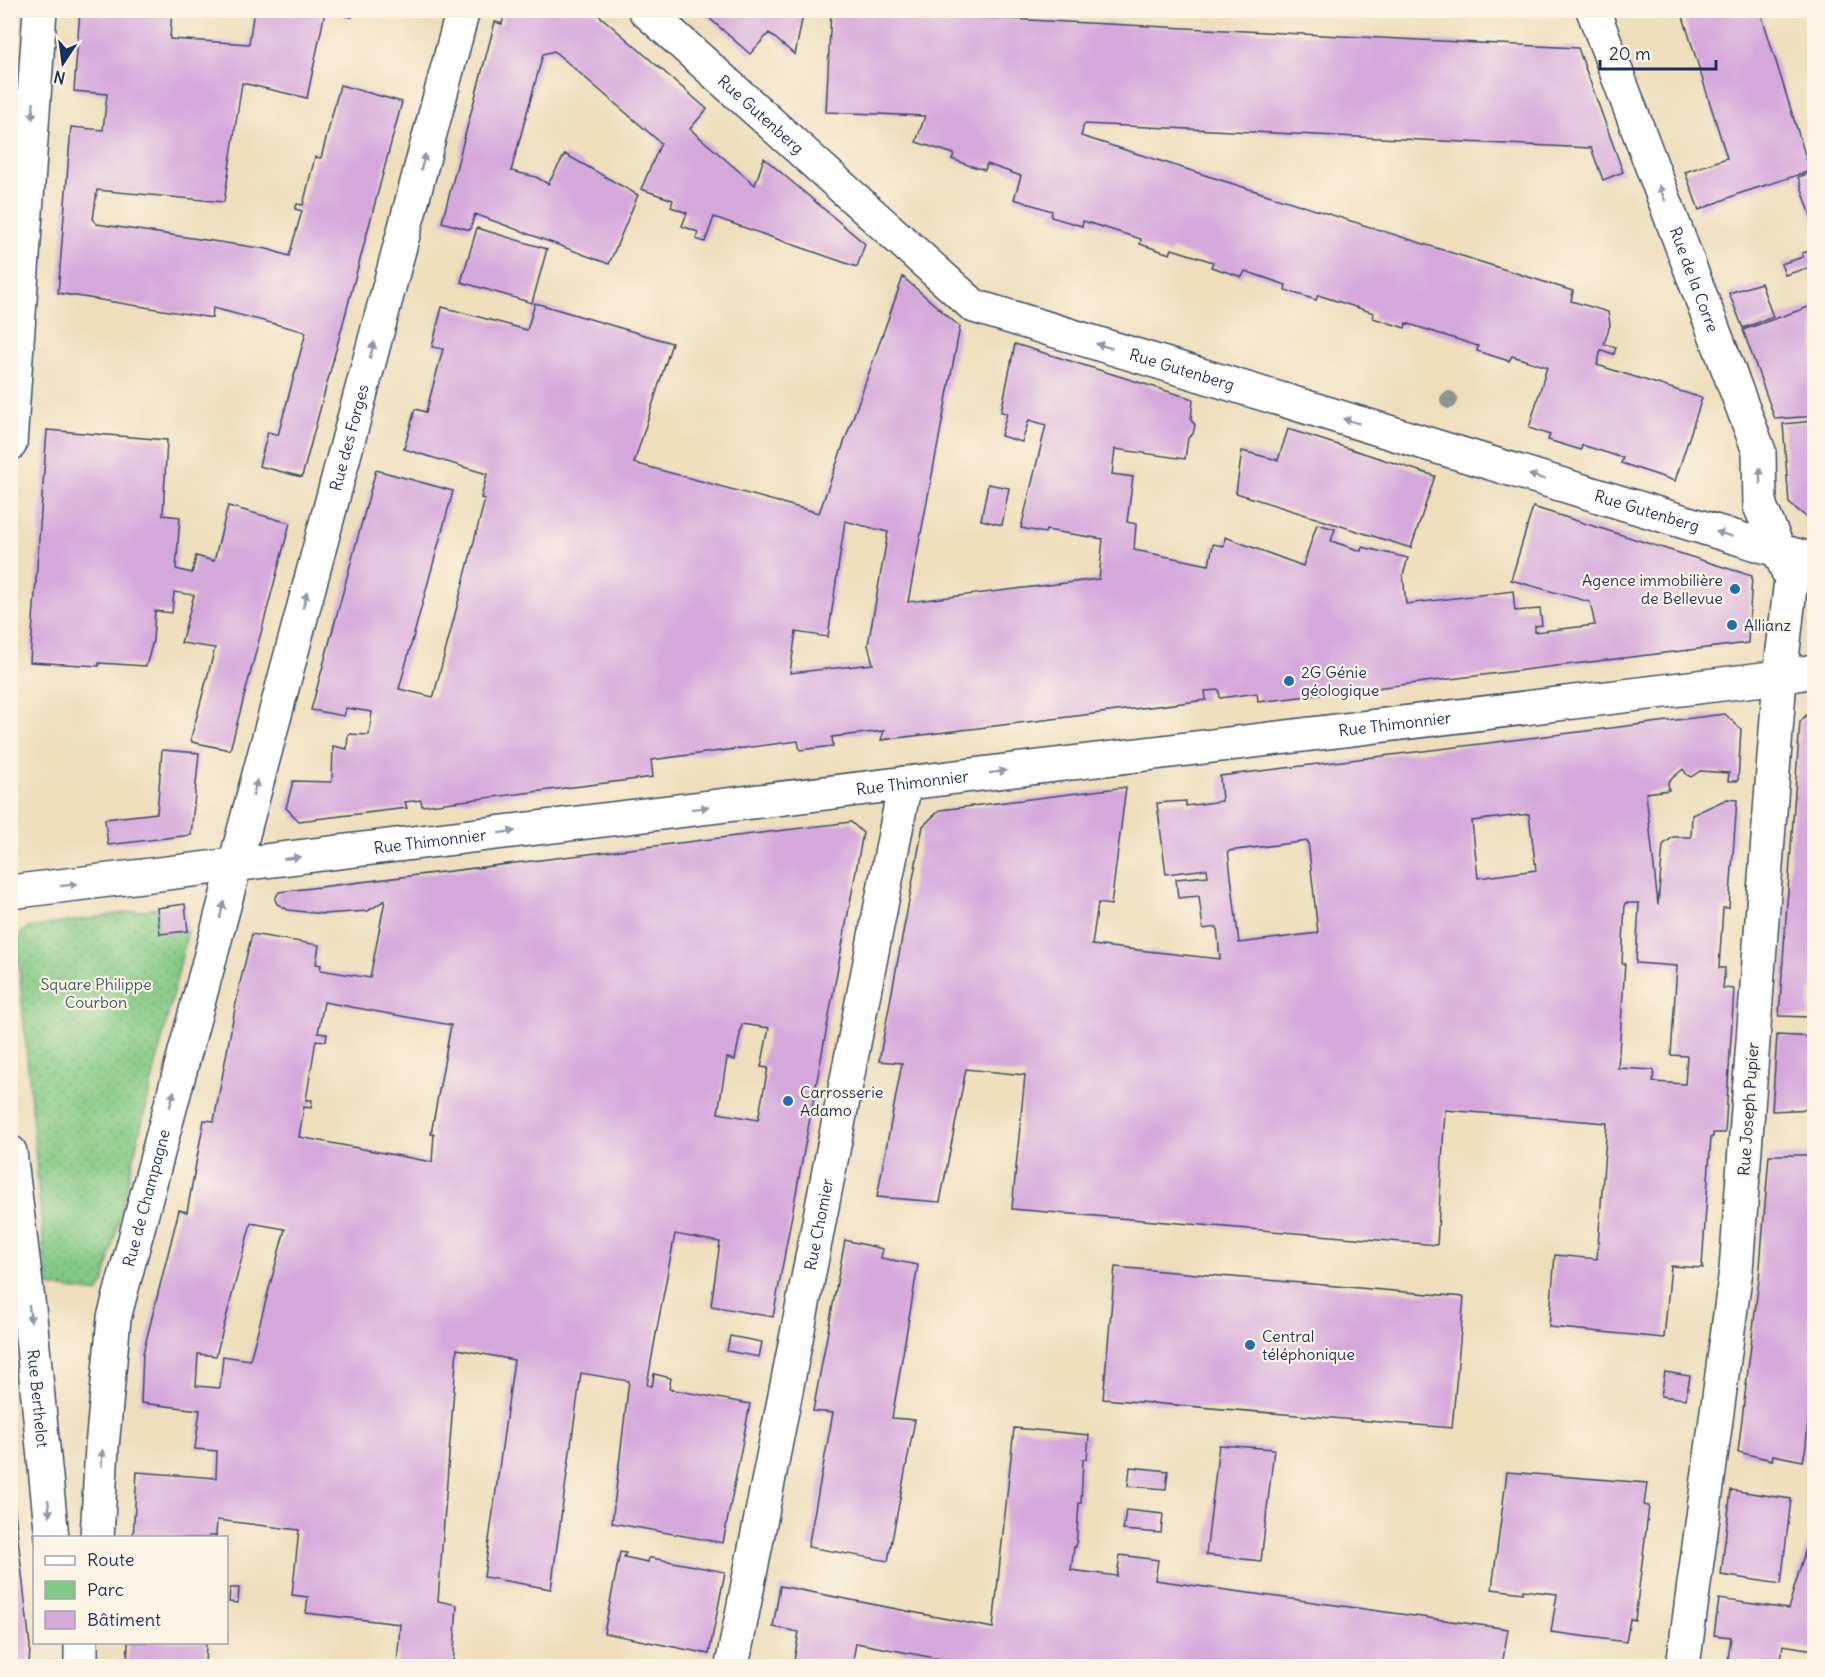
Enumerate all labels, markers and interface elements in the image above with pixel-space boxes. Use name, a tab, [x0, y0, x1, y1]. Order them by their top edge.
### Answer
north arrow	[33, 33, 93, 93]
scale bar	[1600, 33, 1716, 71]
text: 20 m	[1609, 42, 1651, 65]
text: N	[52, 67, 67, 89]
street label: Rue Gutenberg	[714, 71, 808, 158]
one-way arrow	[28, 101, 38, 120]
one-way arrow	[418, 153, 428, 171]
one-way arrow	[1657, 184, 1667, 202]
street label: Rue de la Corre	[1666, 224, 1723, 335]
one-way arrow	[368, 341, 377, 359]
one-way arrow	[1095, 341, 1113, 350]
street label: Rue Gutenberg	[1127, 344, 1237, 395]
street label: Rue des Forges	[325, 382, 373, 493]
one-way arrow	[1342, 416, 1360, 425]
one-way arrow	[1755, 466, 1764, 485]
one-way arrow	[1528, 472, 1546, 481]
street label: Rue Gutenberg	[1592, 485, 1702, 536]
one-way arrow	[1715, 529, 1733, 538]
place label: Agence immobilière de Bellevue	[1582, 570, 1723, 608]
marker: Agence immobilière de Bellevue	[1728, 582, 1742, 596]
one-way arrow	[301, 590, 311, 609]
place label: Allianz	[1744, 615, 1791, 635]
marker: Allianz	[1725, 618, 1739, 632]
place label: 2G Génie géologique	[1301, 662, 1379, 700]
marker: 2G Génie géologique	[1282, 674, 1296, 688]
street label: Rue Thimonnier	[1337, 707, 1453, 741]
street label: Rue Thimonnier	[855, 766, 970, 799]
one-way arrow	[989, 767, 1008, 776]
one-way arrow	[250, 779, 260, 797]
one-way arrow	[691, 803, 710, 813]
street label: Rue Thimonnier	[372, 824, 488, 858]
one-way arrow	[497, 827, 516, 836]
one-way arrow	[283, 853, 302, 862]
one-way arrow	[59, 880, 78, 890]
one-way arrow	[218, 901, 228, 920]
park label: Square Philippe Courbon	[40, 974, 152, 1012]
street label: Rue Joseph Pupier	[1733, 1041, 1763, 1176]
place label: Carrosserie Adamo	[800, 1082, 883, 1120]
one-way arrow	[168, 1090, 178, 1108]
marker: Carrosserie Adamo	[781, 1094, 795, 1108]
street label: Rue de Champagne	[118, 1127, 174, 1269]
street label: Rue Chomier	[800, 1176, 837, 1272]
one-way arrow	[25, 1305, 35, 1324]
place label: Central téléphonique	[1262, 1326, 1355, 1364]
marker: Central téléphonique	[1243, 1338, 1257, 1352]
street label: Rue Berthelot	[23, 1348, 53, 1449]
one-way arrow	[97, 1449, 106, 1468]
one-way arrow	[44, 1499, 54, 1518]
legend	[33, 1536, 228, 1644]
text: Route	[87, 1548, 135, 1571]
text: Parc	[87, 1578, 124, 1601]
text: Bâtiment	[87, 1608, 161, 1631]

